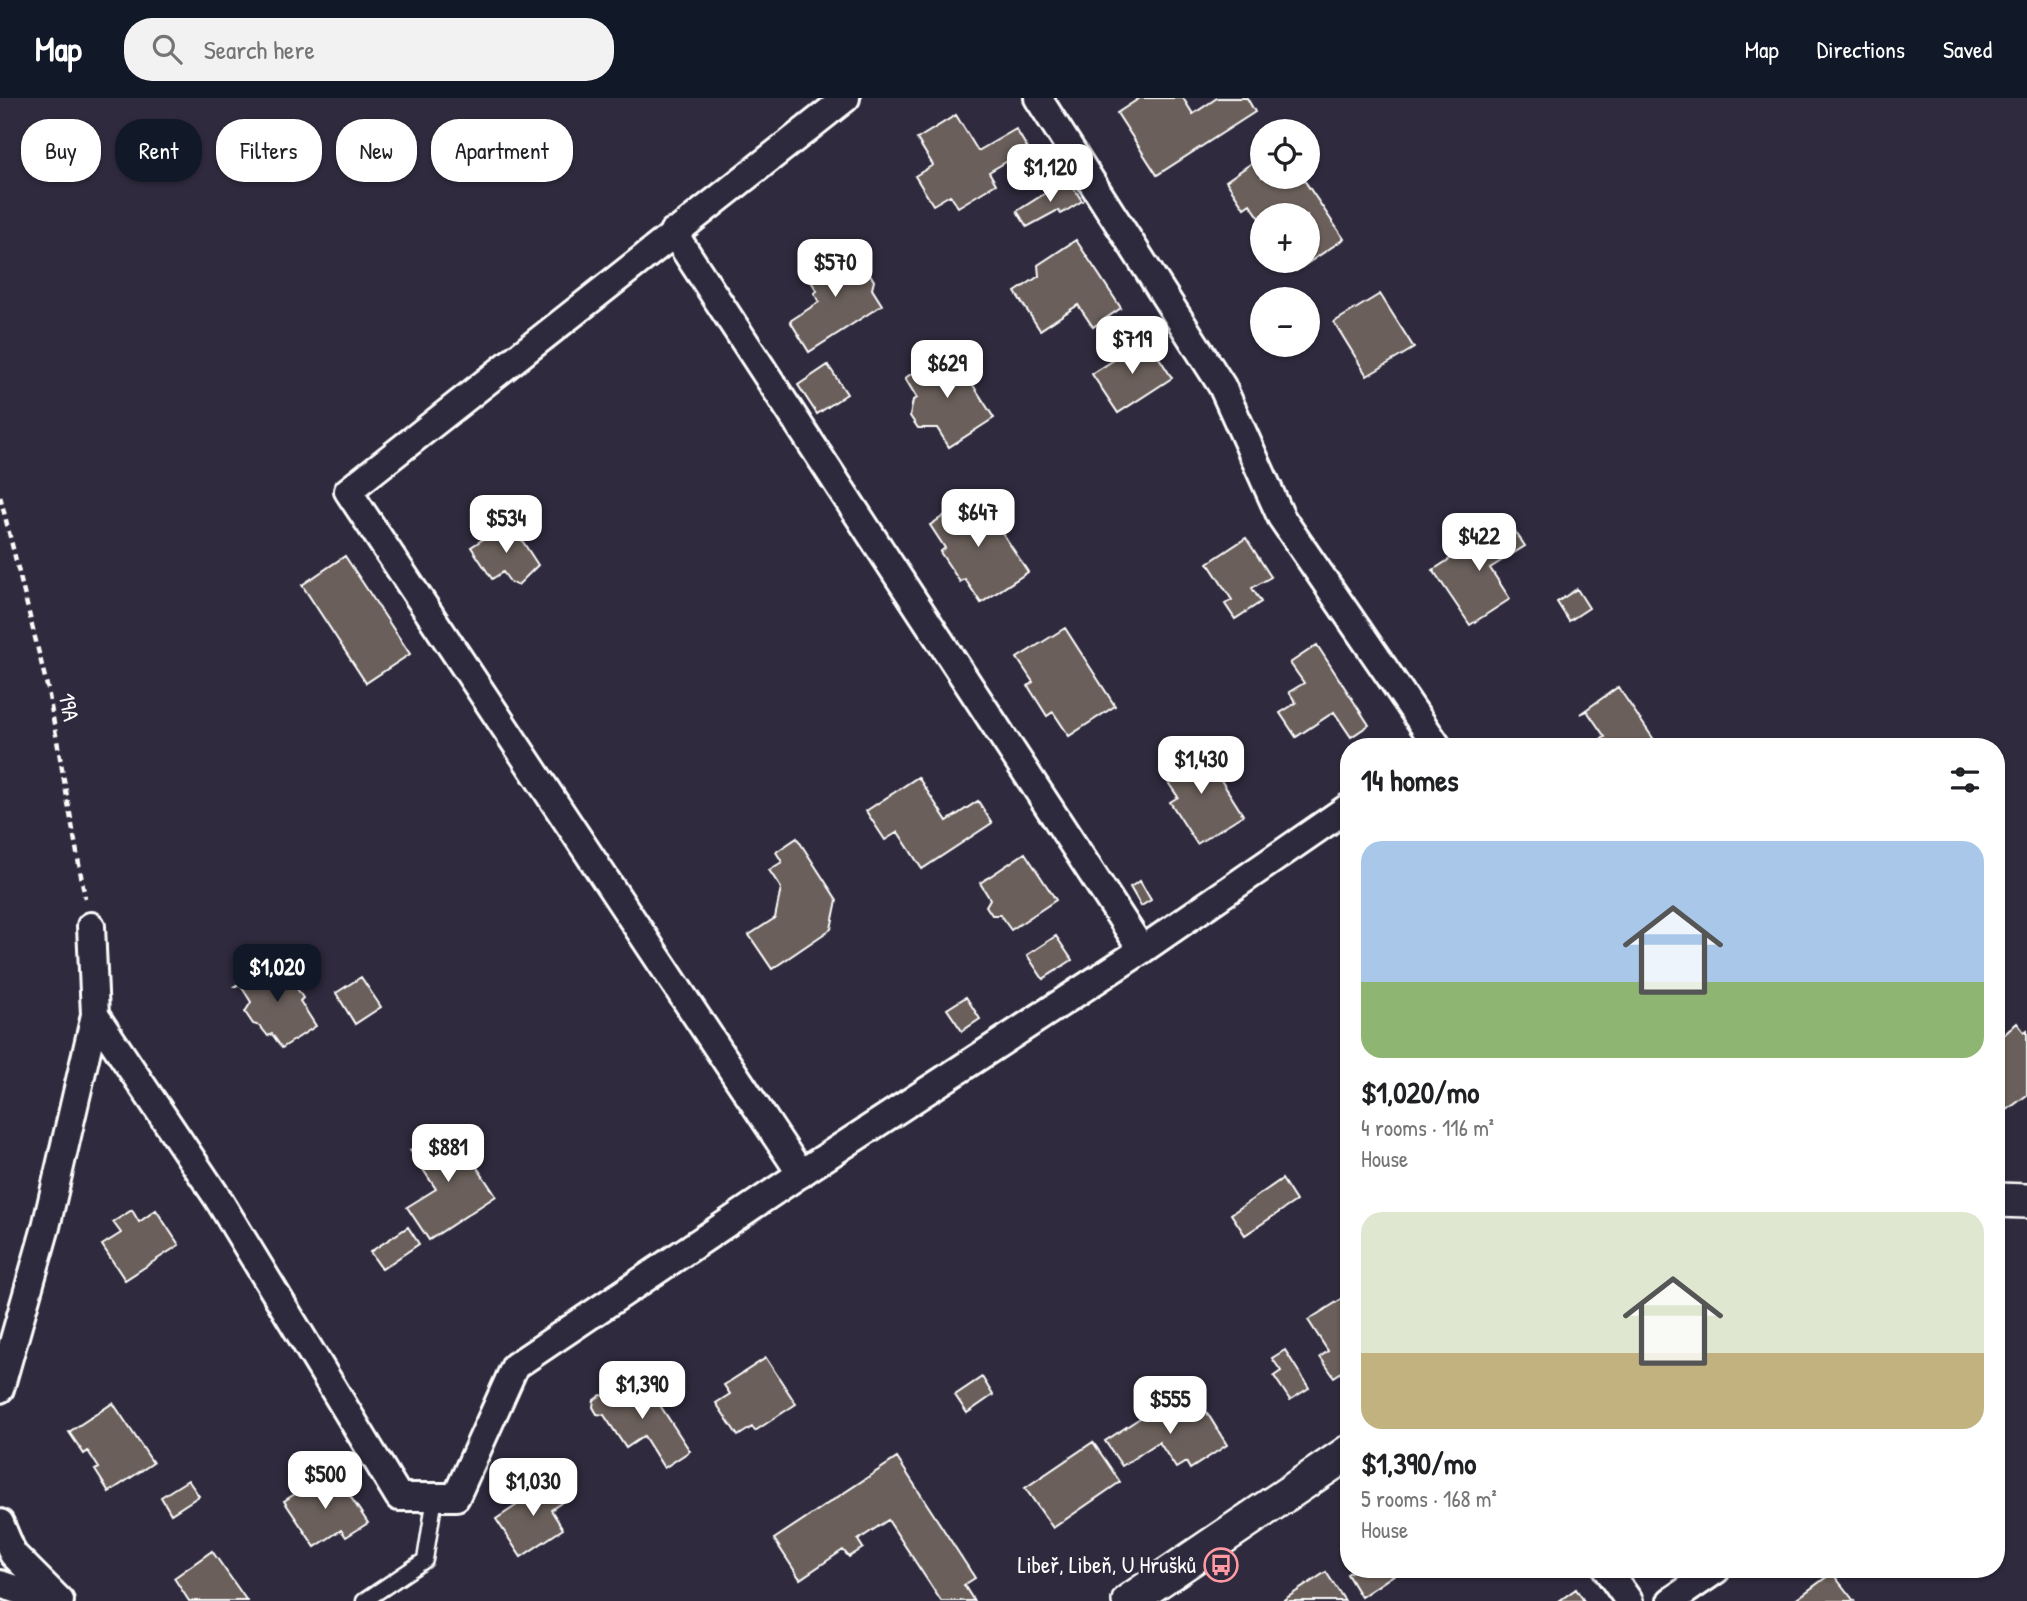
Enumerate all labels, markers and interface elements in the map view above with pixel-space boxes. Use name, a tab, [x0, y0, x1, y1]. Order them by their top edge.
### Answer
search box	[124, 18, 614, 81]
text: Map	[35, 27, 82, 71]
icon: search	[148, 30, 186, 68]
text: Search here	[204, 32, 315, 67]
text: Map	[1745, 33, 1779, 65]
text: Directions	[1817, 33, 1905, 65]
text: Saved	[1943, 33, 1992, 65]
chip: Buy	[21, 119, 101, 182]
chip: Rent	[115, 119, 202, 182]
chip: Filters	[216, 119, 322, 182]
chip: New	[336, 119, 417, 182]
chip: Apartment	[431, 119, 573, 182]
map controls	[1250, 119, 1320, 357]
button: locate	[1250, 119, 1320, 189]
pin: $1,120	[993, 144, 1107, 204]
text: $1,120	[1023, 151, 1077, 182]
button: +	[1250, 203, 1320, 273]
pin: $570	[794, 240, 876, 299]
text: $570	[813, 246, 857, 277]
button: −	[1250, 287, 1320, 357]
pin: $719	[1091, 316, 1173, 376]
text: $719	[1112, 323, 1152, 354]
pin: $629	[906, 341, 988, 400]
text: $629	[927, 347, 967, 378]
pin: $647	[937, 490, 1019, 549]
pin: $534	[465, 496, 547, 555]
text: $647	[958, 496, 998, 527]
text: $534	[486, 502, 526, 533]
pin: $422	[1438, 514, 1520, 573]
text: $422	[1458, 520, 1500, 551]
street label: 19A	[52, 690, 87, 724]
pin: $1,430	[1144, 736, 1258, 796]
text: $1,430	[1174, 743, 1228, 774]
text: 14 homes	[1361, 760, 1459, 800]
icon: filters	[1946, 761, 1984, 799]
icon: home	[1610, 887, 1736, 1013]
pin: $1,020	[220, 944, 334, 1004]
text: $1,020	[249, 951, 305, 982]
text: $1,020/mo	[1361, 1072, 1479, 1112]
text: 4 rooms · 116 m²	[1361, 1112, 1494, 1143]
pin: $881	[407, 1124, 489, 1184]
text: $881	[428, 1131, 468, 1162]
text: House	[1361, 1143, 1408, 1174]
icon: home	[1610, 1258, 1736, 1384]
pin: $1,390	[585, 1362, 699, 1421]
text: $1,390	[615, 1368, 669, 1399]
pin: $555	[1129, 1376, 1211, 1436]
text: $555	[1150, 1383, 1190, 1414]
text: $1,390/mo	[1361, 1443, 1476, 1483]
pin: $500	[284, 1452, 366, 1511]
text: $500	[304, 1458, 346, 1489]
pin: $1,030	[476, 1458, 590, 1518]
text: $1,030	[505, 1465, 561, 1496]
text: 5 rooms · 168 m²	[1361, 1483, 1497, 1514]
text: House	[1361, 1514, 1408, 1545]
bus stop icon: Libeř, Libeň, U Hrušků	[1202, 1546, 1240, 1584]
place label: Libeř, Libeň, U Hrušků	[1018, 1549, 1196, 1580]

